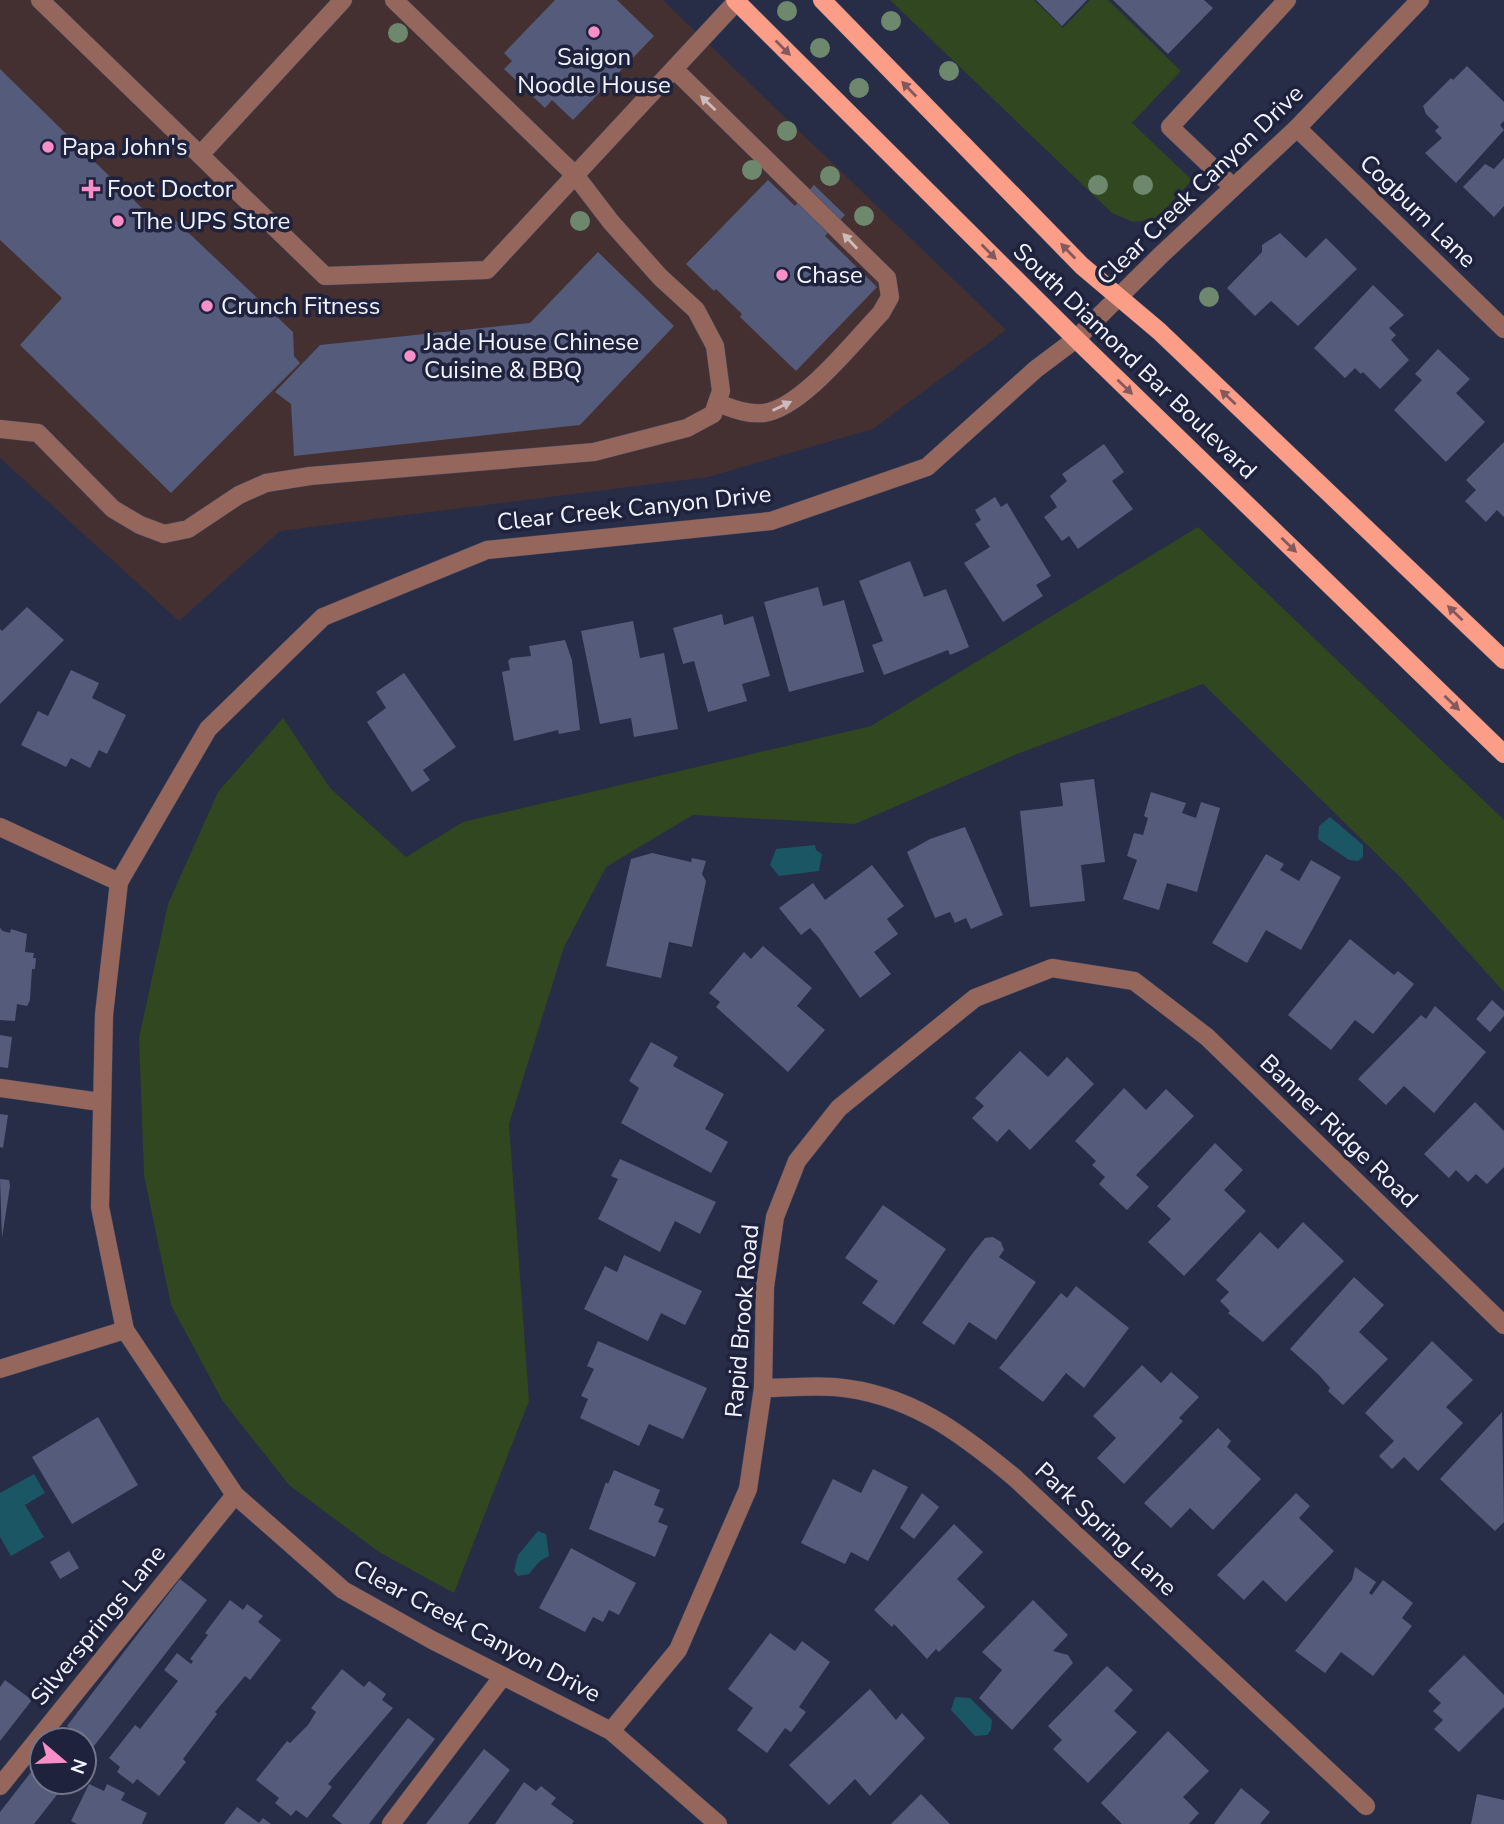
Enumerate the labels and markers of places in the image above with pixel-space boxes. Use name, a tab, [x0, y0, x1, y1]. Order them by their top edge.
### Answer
marker: Saigon Noodle House	[586, 24, 602, 40]
place label: Saigon Noodle House	[517, 41, 671, 101]
place label: Papa John's	[62, 131, 187, 163]
marker: Papa John's	[40, 139, 56, 155]
place label: Foot Doctor	[107, 173, 234, 205]
marker: Foot Doctor	[81, 179, 101, 199]
place label: The UPS Store	[132, 205, 290, 237]
marker: The UPS Store	[110, 213, 126, 229]
place label: Chase	[796, 259, 863, 291]
marker: Chase	[774, 267, 790, 283]
place label: Crunch Fitness	[221, 290, 380, 322]
marker: Crunch Fitness	[199, 298, 215, 314]
place label: Jade House Chinese Cuisine & BBQ	[423, 326, 639, 386]
marker: Jade House Chinese Cuisine & BBQ	[402, 348, 418, 364]

